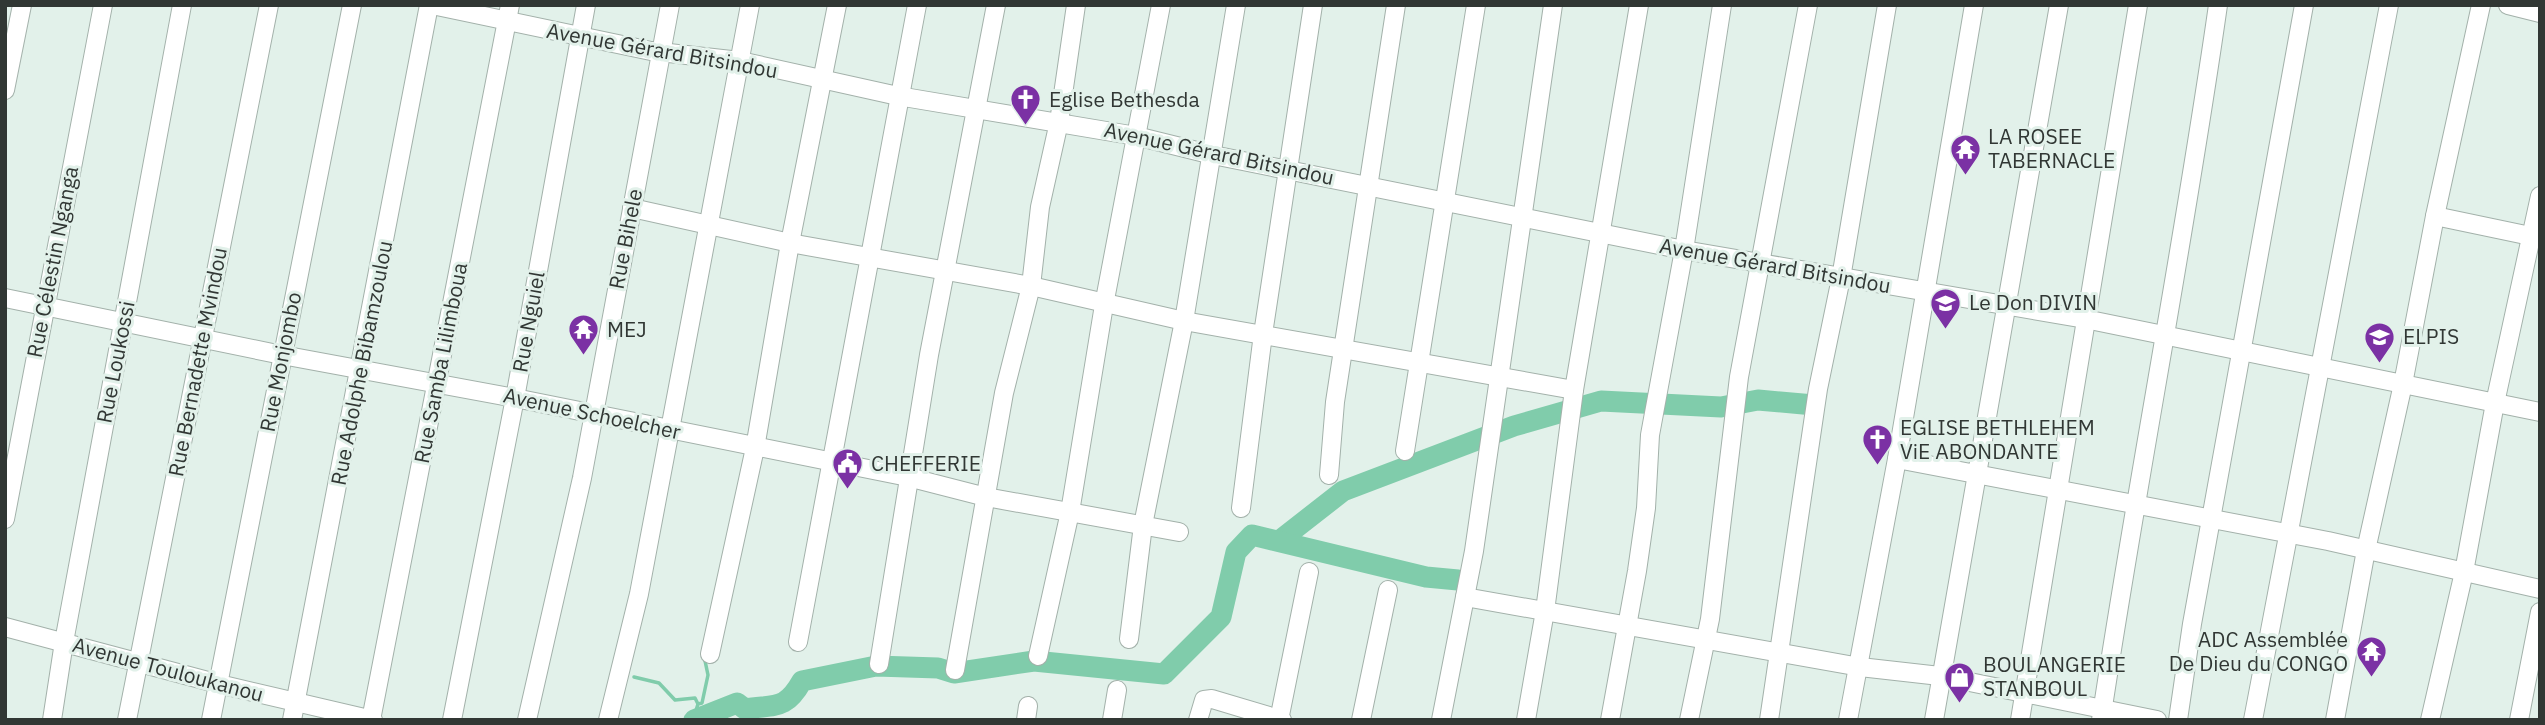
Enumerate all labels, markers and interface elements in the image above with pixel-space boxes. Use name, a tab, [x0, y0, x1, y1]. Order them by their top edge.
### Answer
street label: Avenue Gérard Bitsindou	[544, 16, 780, 84]
church icon: Eglise Bethesda	[1009, 83, 1043, 127]
place label: Eglise Bethesda	[1049, 85, 1200, 113]
street label: Avenue Gérard Bitsindou	[1102, 115, 1337, 191]
place label: LA ROSEE TABERNACLE	[1988, 122, 2115, 174]
temple icon: LA ROSEE TABERNACLE	[1948, 132, 1982, 176]
street label: Rue Célestin Nganga	[20, 164, 84, 360]
street label: Rue Bihele	[602, 186, 648, 291]
street label: Avenue Gérard Bitsindou	[1657, 231, 1893, 299]
street label: Rue Adolphe Bibamzoulou	[324, 238, 399, 488]
street label: Rue Bernadette Mvindou	[161, 245, 233, 479]
street label: Rue Samba Lilimboua	[407, 260, 473, 466]
street label: Rue Nguiel	[505, 269, 551, 375]
school or university icon: Le Don DIVIN	[1929, 286, 1963, 330]
place label: Le Don DIVIN	[1969, 288, 2097, 316]
street label: Rue Monjombo	[253, 289, 307, 434]
street label: Rue Loukossi	[89, 298, 141, 425]
temple icon: MEJ	[567, 313, 601, 357]
place label: MEJ	[607, 315, 647, 343]
school or university icon: ELPIS	[2363, 320, 2397, 364]
place label: ELPIS	[2403, 322, 2459, 350]
street label: Avenue Schoelcher	[501, 381, 684, 446]
place label: EGLISE BETHLEHEM ViE ABONDANTE	[1900, 413, 2095, 465]
church icon: EGLISE BETHLEHEM ViE ABONDANTE	[1860, 423, 1894, 467]
public building icon: CHEFFERIE	[831, 447, 865, 491]
place label: CHEFFERIE	[871, 449, 981, 477]
place label: ADC Assemblée De Dieu du CONGO	[2169, 625, 2348, 677]
street label: Avenue Touloukanou	[70, 630, 267, 708]
temple icon: ADC Assemblée De Dieu du CONGO	[2354, 635, 2388, 679]
place label: BOULANGERIE STANBOUL	[1983, 650, 2126, 702]
shop icon: BOULANGERIE STANBOUL	[1943, 660, 1977, 704]

